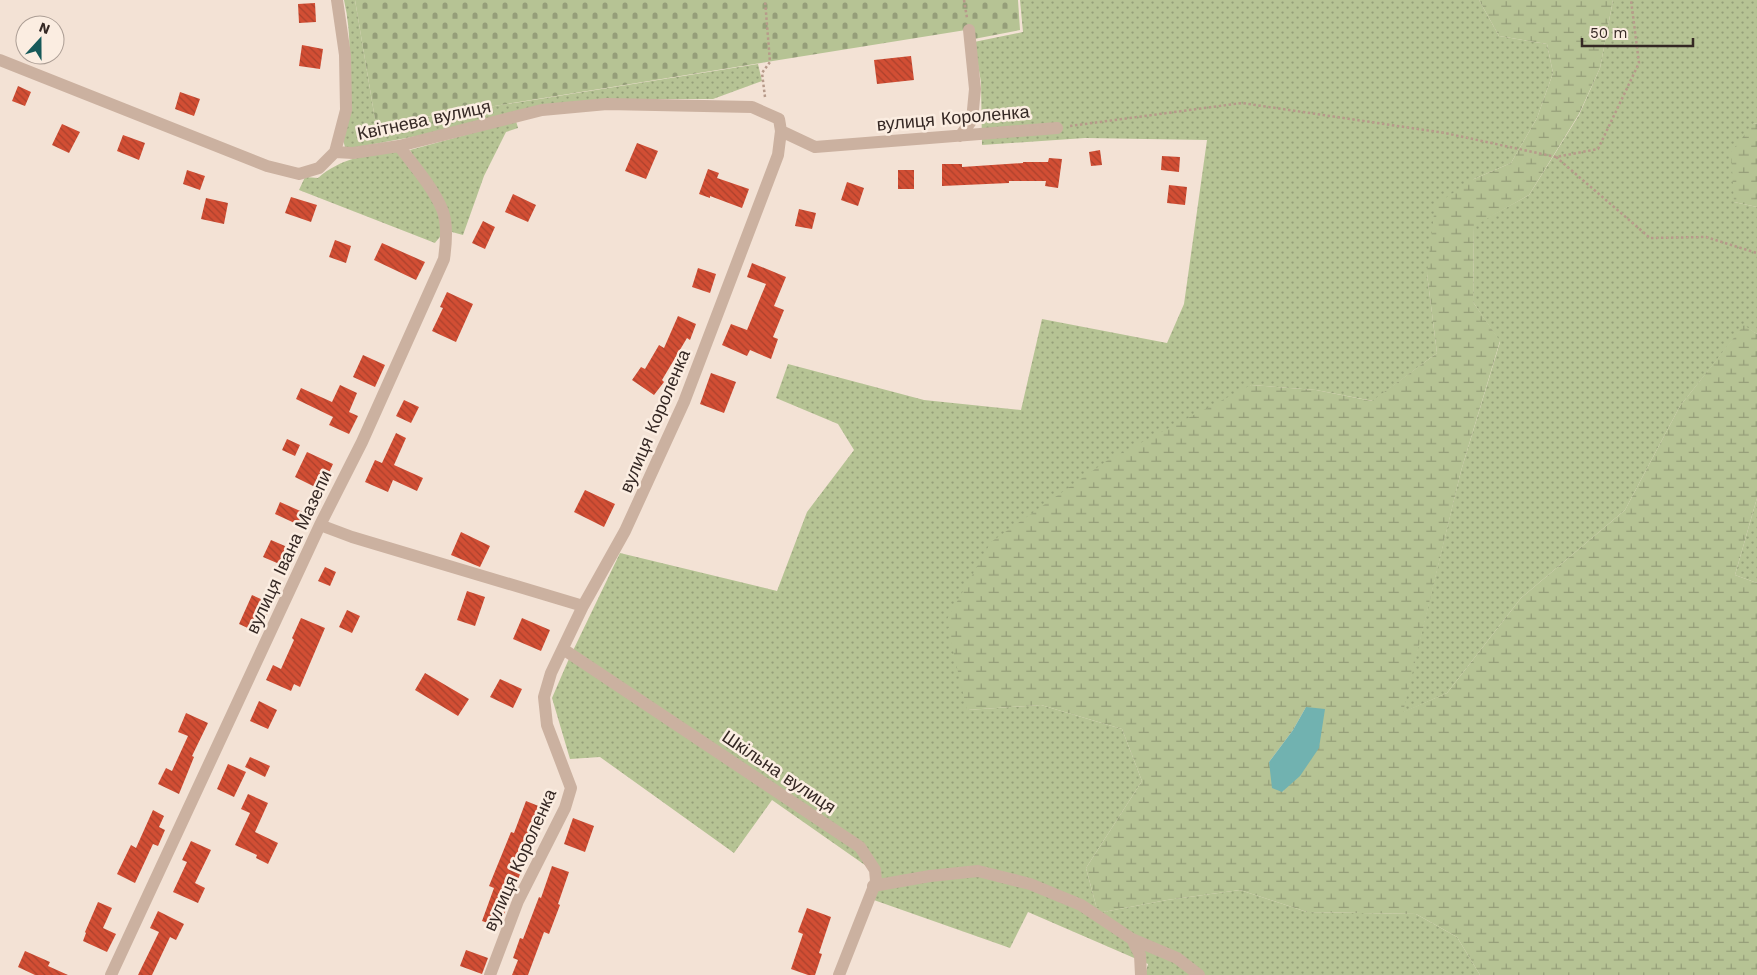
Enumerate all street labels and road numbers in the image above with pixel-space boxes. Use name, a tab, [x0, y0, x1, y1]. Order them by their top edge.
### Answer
street label: Квітнева вулиця	[355, 95, 493, 144]
street label: вулиця Короленка	[876, 100, 1031, 135]
street label: вулиця Короленка	[615, 345, 695, 496]
street label: вулиця Івана Мазепи	[241, 467, 336, 637]
street label: Шкільна вулиця	[718, 726, 840, 817]
street label: вулиця Короленка	[479, 785, 561, 934]

